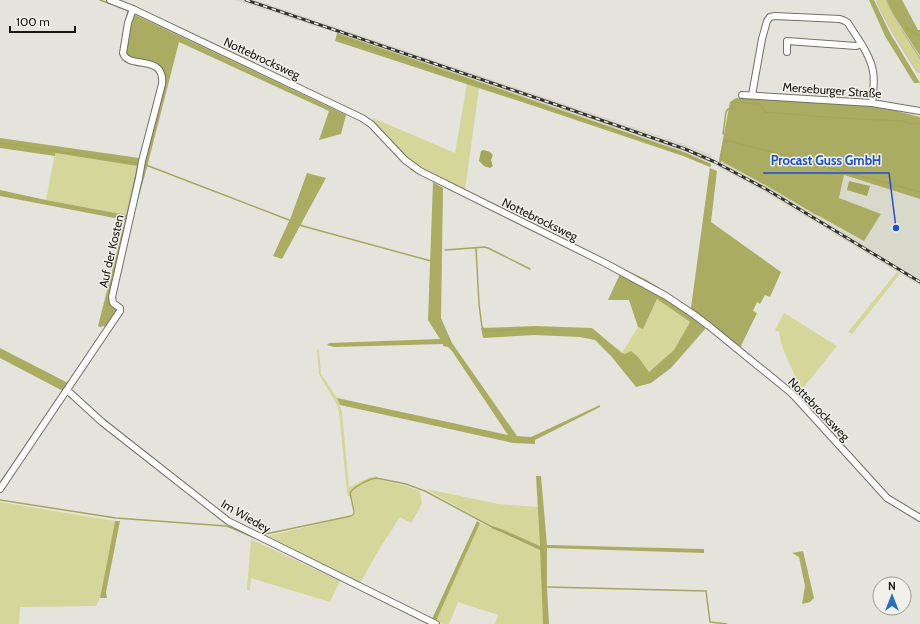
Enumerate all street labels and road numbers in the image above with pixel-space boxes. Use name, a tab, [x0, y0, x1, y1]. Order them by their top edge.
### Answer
street label: Nottebrocksweg	[221, 34, 303, 83]
street label: Merseburger Straße	[782, 79, 882, 101]
street label: Nottebrocksweg	[500, 194, 581, 244]
street label: Auf der Kosten	[95, 213, 127, 289]
street label: Nottebrocksweg	[785, 374, 854, 445]
street label: Im Wiedey	[218, 496, 274, 536]

